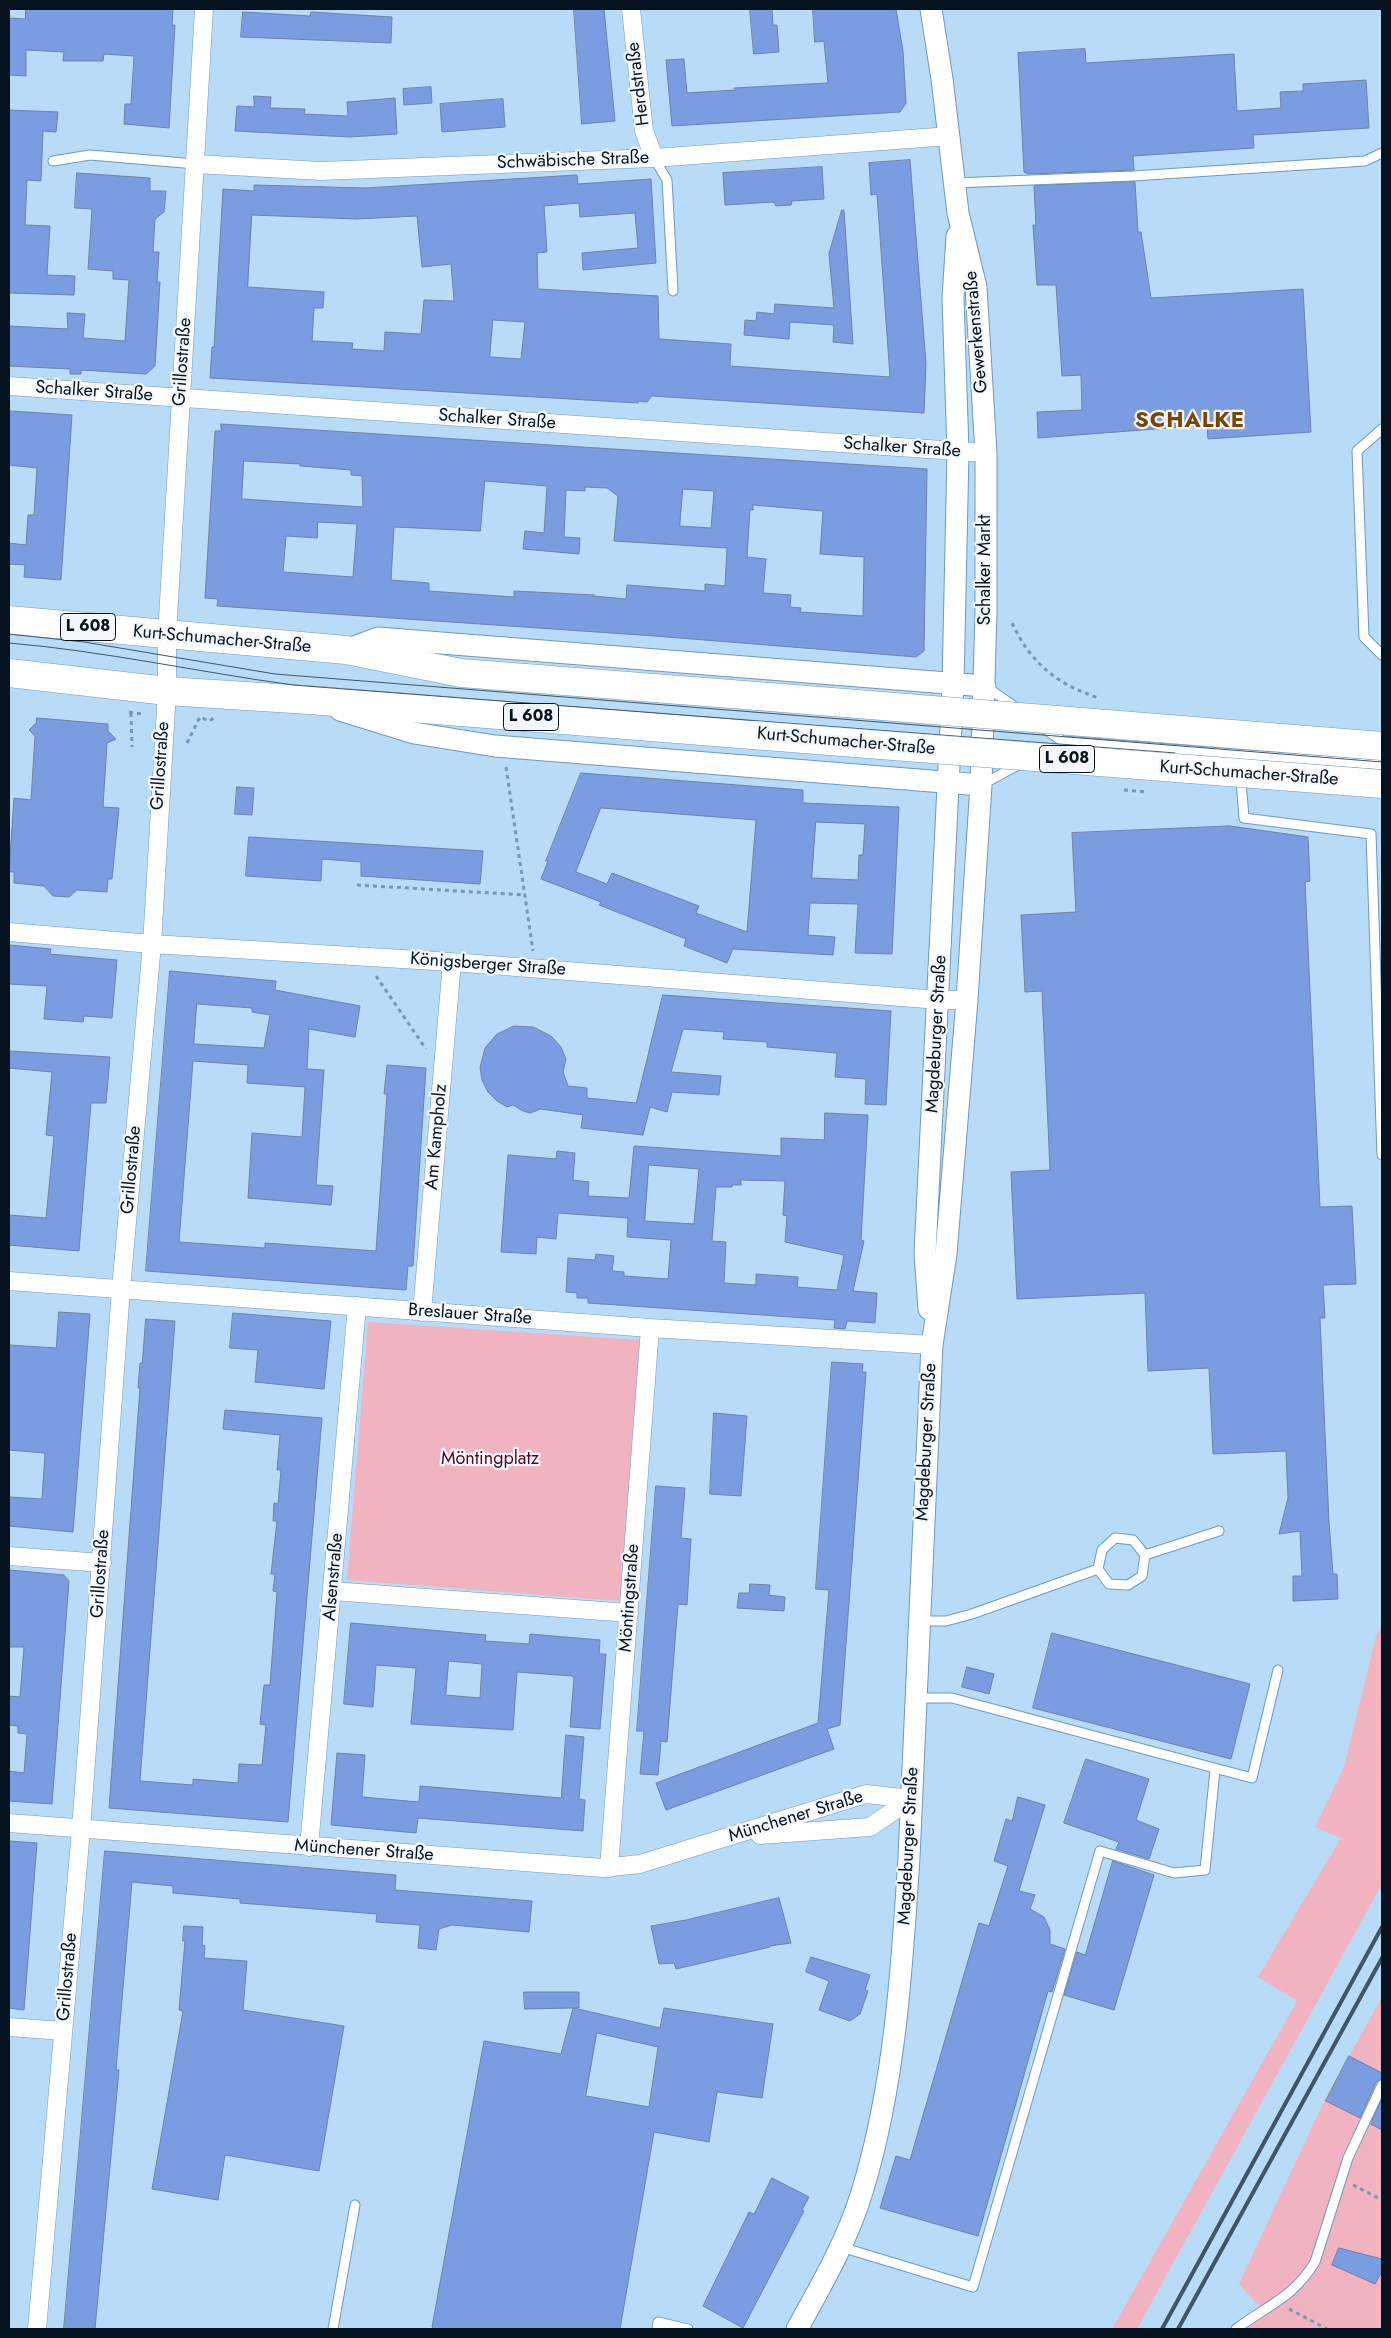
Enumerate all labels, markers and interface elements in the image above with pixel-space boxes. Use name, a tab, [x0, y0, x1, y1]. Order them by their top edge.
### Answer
street label: Herdstraße	[623, 41, 655, 127]
street label: Schwäbische Straße	[497, 148, 649, 174]
street label: Gewerkenstraße	[961, 270, 993, 394]
street label: Grillostraße	[169, 317, 197, 407]
street label: Schalker Straße	[35, 377, 153, 407]
street label: Schalker Straße	[438, 405, 556, 435]
district label: SCHALKE	[1134, 409, 1246, 435]
street label: Schalker Straße	[843, 433, 961, 463]
street label: Schalker Markt	[975, 515, 997, 625]
road number: L 608	[61, 614, 116, 640]
street label: Kurt-Schumacher-Straße	[132, 621, 312, 659]
road number: L 608	[504, 704, 558, 730]
street label: Grillostraße	[147, 721, 175, 811]
street label: Kurt-Schumacher-Straße	[756, 723, 936, 761]
road number: L 608	[1040, 746, 1094, 772]
street label: Kurt-Schumacher-Straße	[1159, 757, 1339, 791]
street label: Königsberger Straße	[409, 949, 567, 981]
street label: Magdeburger Straße	[922, 954, 952, 1114]
street label: Am Kampholz	[422, 1083, 452, 1191]
street label: Grillostraße	[117, 1125, 147, 1215]
street label: Breslauer Straße	[407, 1300, 533, 1330]
street label: Magdeburger Straße	[912, 1362, 942, 1522]
park label: Möntingplatz	[441, 1449, 539, 1471]
street label: Grillostraße	[87, 1529, 115, 1619]
street label: Alsenstraße	[319, 1532, 349, 1622]
street label: Möntingstraße	[615, 1543, 645, 1653]
street label: Magdeburger Straße	[894, 1766, 924, 1926]
street label: Münchener Straße	[726, 1786, 866, 1848]
street label: Münchener Straße	[294, 1835, 434, 1867]
street label: Grillostraße	[53, 1932, 83, 2022]

